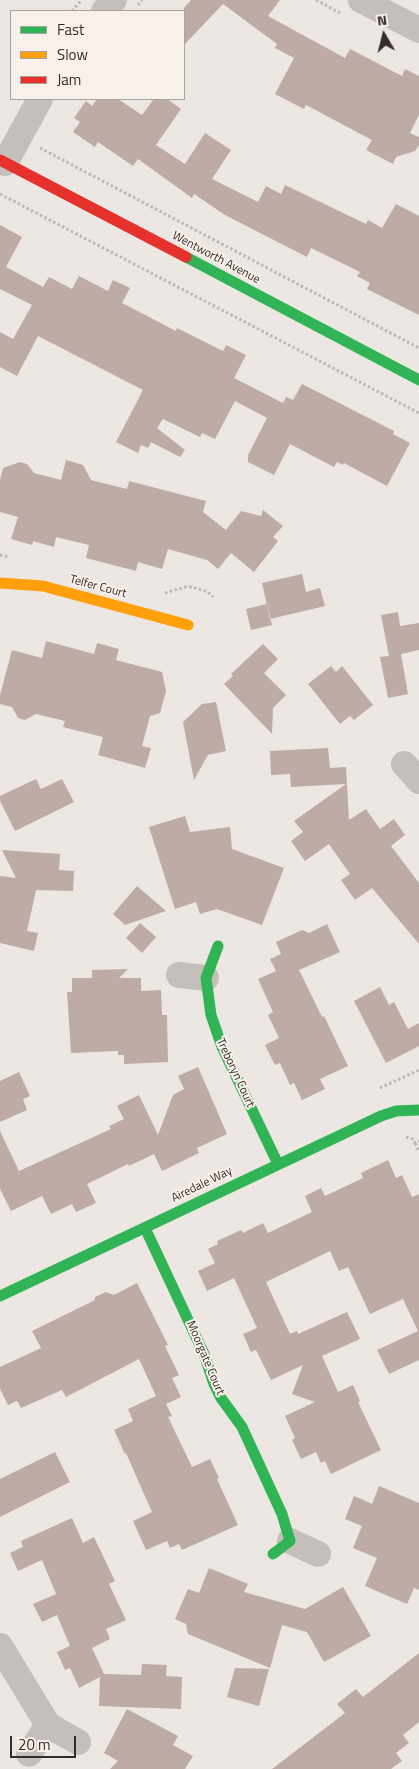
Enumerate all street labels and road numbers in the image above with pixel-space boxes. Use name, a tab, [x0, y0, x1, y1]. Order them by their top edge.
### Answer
street label: Wentworth Avenue	[170, 229, 262, 287]
street label: Telfer Court	[68, 573, 128, 601]
street label: Treboryn Court	[213, 1036, 257, 1110]
street label: Airedale Way	[169, 1164, 235, 1206]
street label: Moorgate Court	[183, 1319, 227, 1397]

